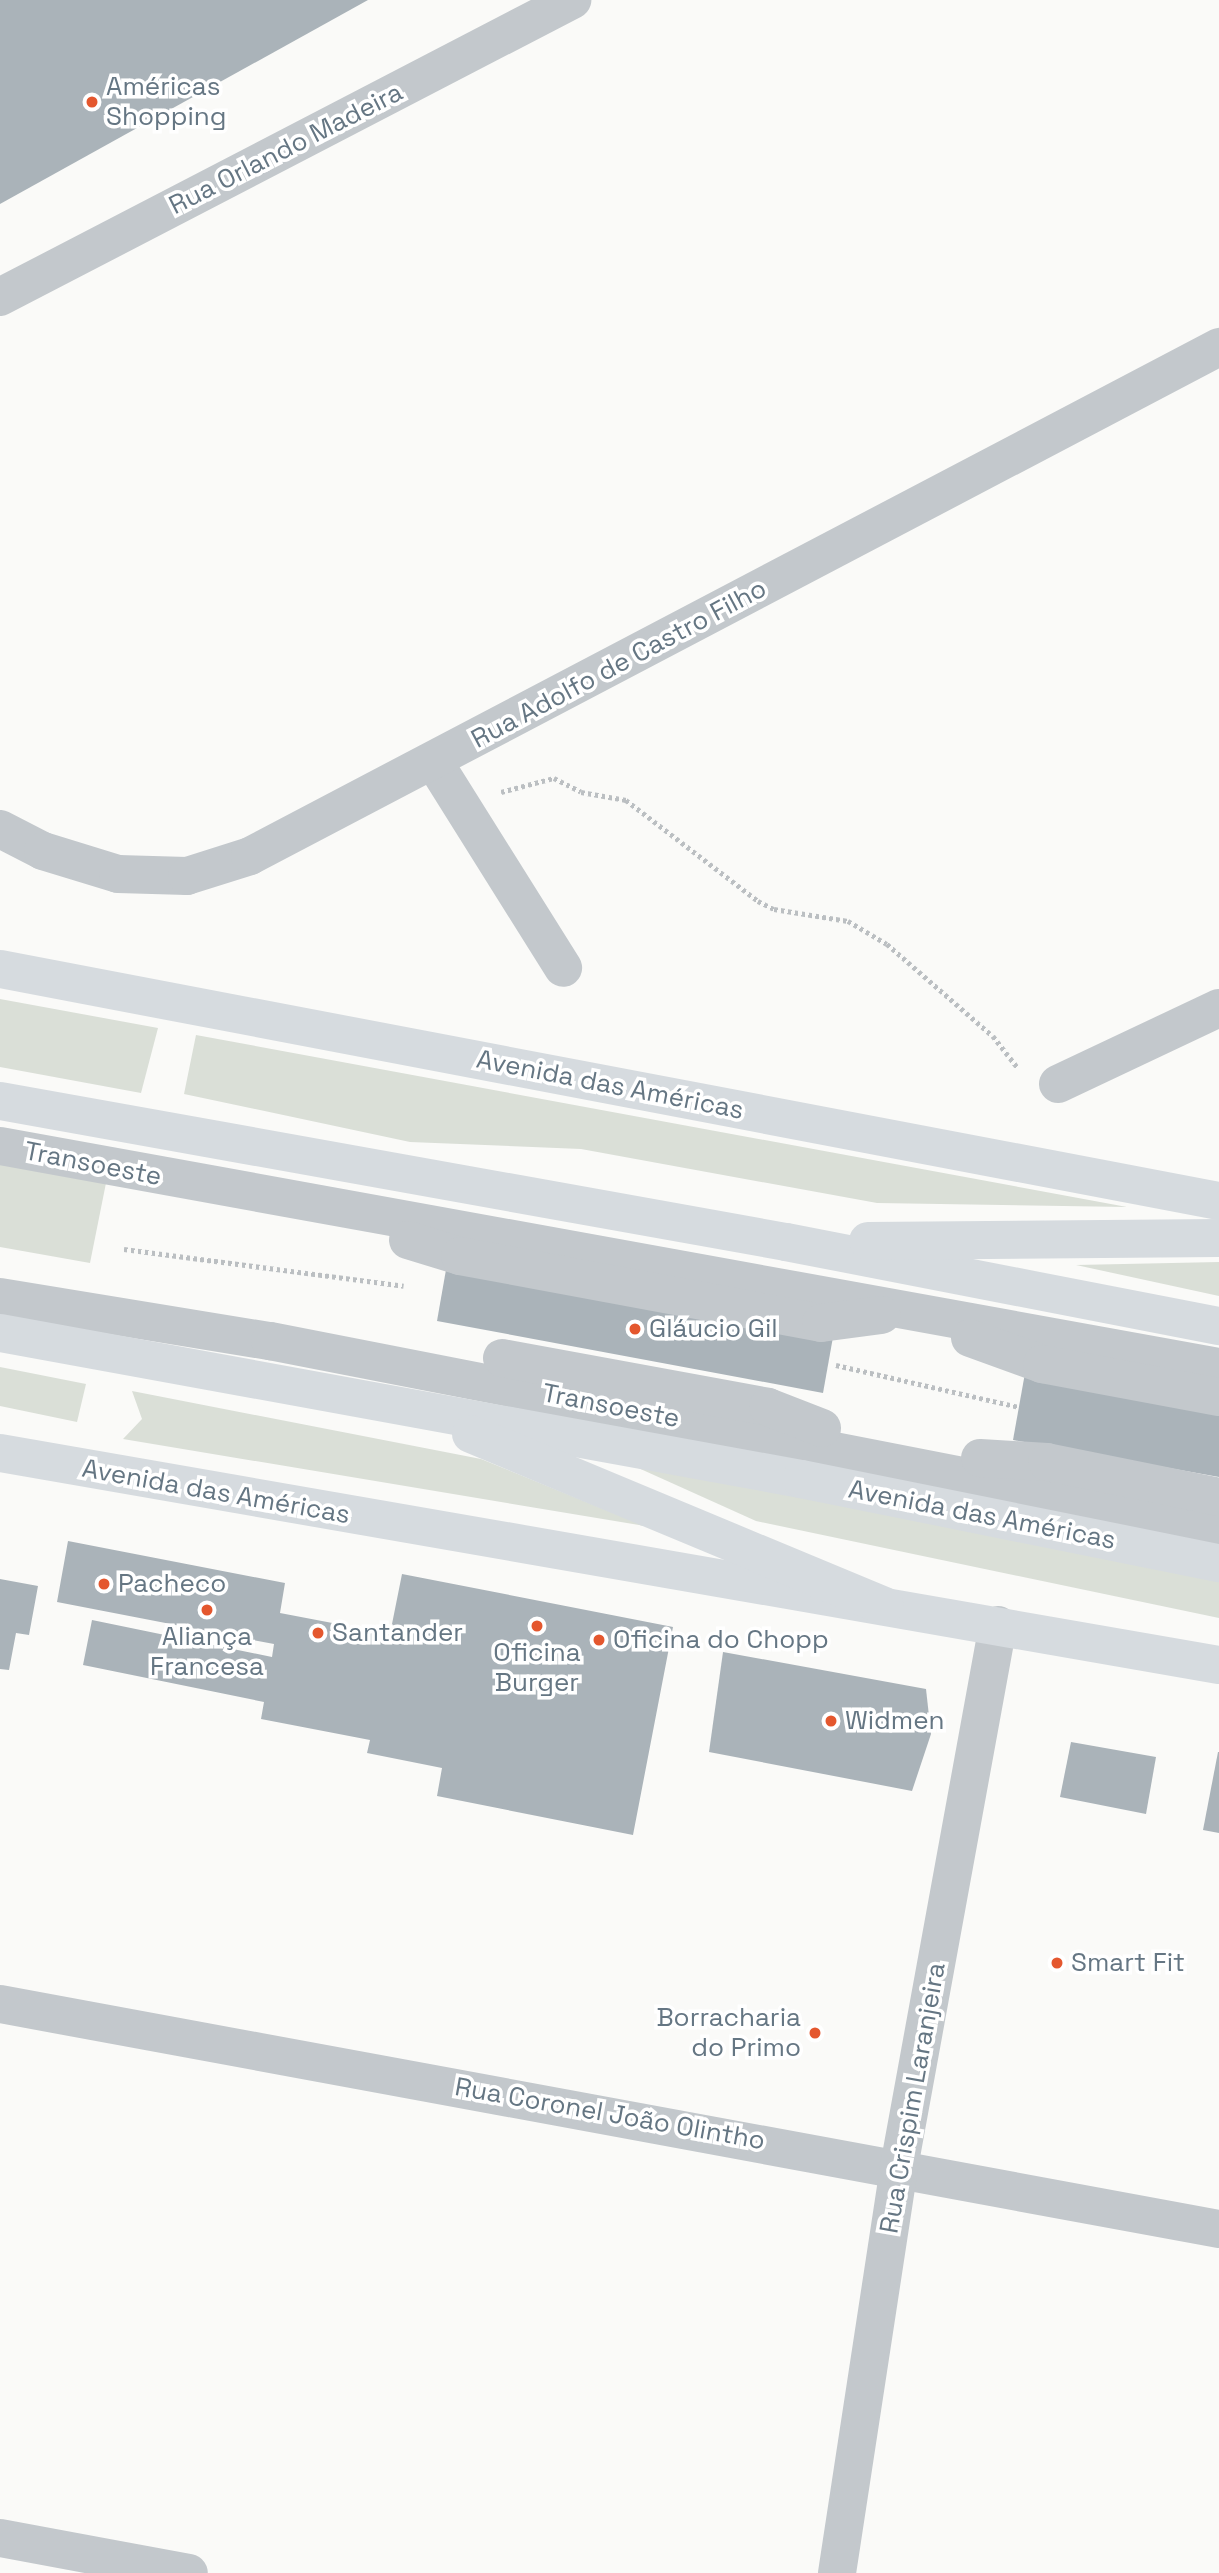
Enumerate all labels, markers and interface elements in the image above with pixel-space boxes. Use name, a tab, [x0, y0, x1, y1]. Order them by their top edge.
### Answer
place label: Américas Shopping	[106, 71, 226, 132]
street label: Rua Orlando Madeira	[164, 77, 408, 221]
marker: Américas Shopping	[84, 94, 100, 110]
street label: Rua Adolfo de Castro Filho	[466, 573, 772, 755]
street label: Avenida das Américas	[474, 1044, 746, 1126]
street label: Transoeste	[22, 1135, 164, 1193]
place label: Gláucio Gil	[649, 1313, 778, 1345]
marker: Gláucio Gil	[627, 1321, 643, 1337]
street label: Transoeste	[540, 1377, 682, 1435]
street label: Avenida das Américas	[79, 1453, 353, 1531]
street label: Avenida das Américas	[846, 1474, 1118, 1556]
place label: Pacheco	[118, 1568, 226, 1600]
marker: Pacheco	[96, 1576, 112, 1592]
marker: Aliança Francesa	[199, 1602, 215, 1618]
place label: Santander	[332, 1617, 463, 1649]
marker: Oficina Burger	[529, 1618, 545, 1634]
place label: Aliança Francesa	[150, 1621, 264, 1682]
place label: Oficina do Chopp	[613, 1624, 829, 1656]
marker: Santander	[310, 1625, 326, 1641]
marker: Oficina do Chopp	[591, 1632, 607, 1648]
place label: Oficina Burger	[493, 1637, 581, 1698]
place label: Widmen	[845, 1705, 945, 1737]
marker: Widmen	[823, 1713, 839, 1729]
place label: Smart Fit	[1071, 1947, 1185, 1979]
marker: Smart Fit	[1049, 1955, 1065, 1971]
street label: Rua Crispim Laranjeira	[874, 1960, 952, 2236]
place label: Borracharia do Primo	[656, 2002, 801, 2064]
marker: Borracharia do Primo	[807, 2025, 823, 2041]
street label: Rua Coronel João Olintho	[453, 2071, 767, 2157]

